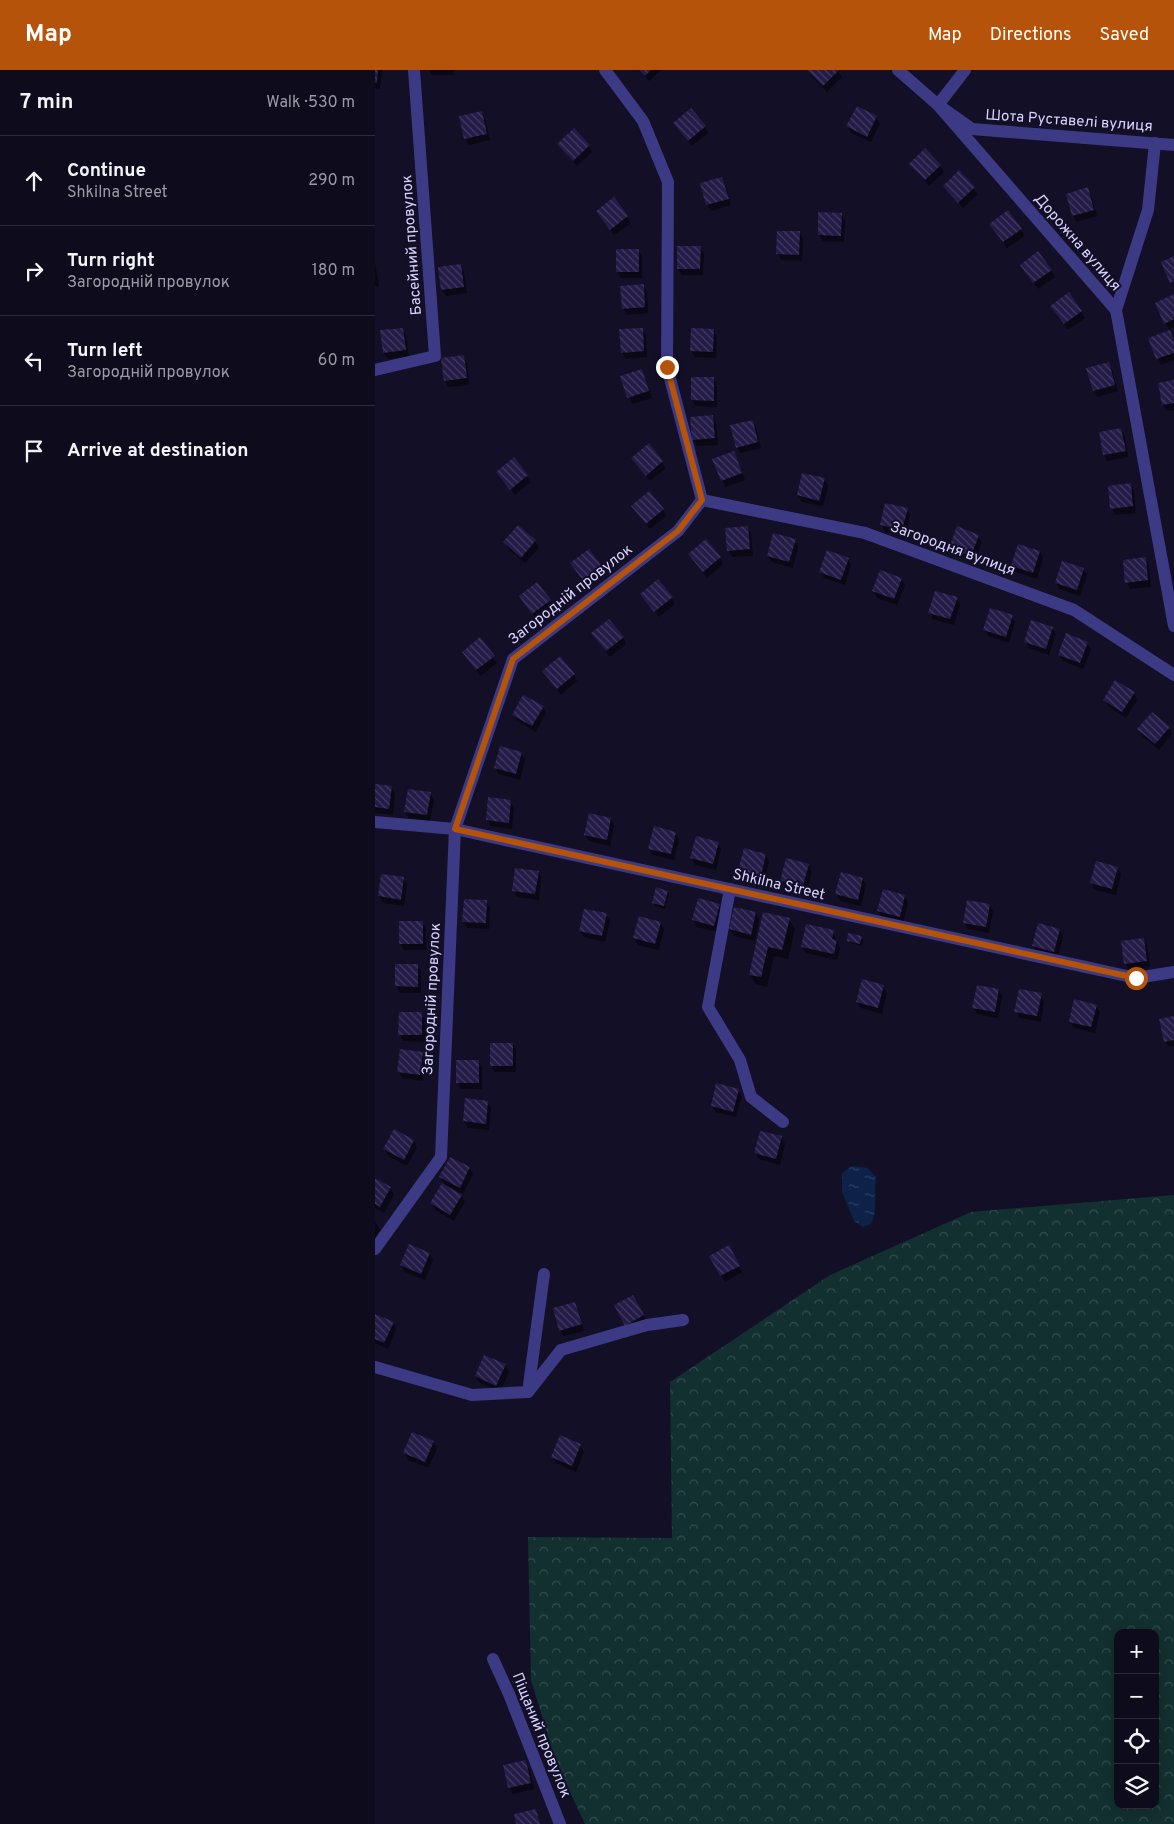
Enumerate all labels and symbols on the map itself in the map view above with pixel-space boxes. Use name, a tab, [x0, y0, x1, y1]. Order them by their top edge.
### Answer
street label: Шота Руставелі вулиця	[985, 106, 1153, 137]
street label: Басейний провулок	[398, 174, 427, 316]
street label: Дорожна вулиця	[1029, 190, 1124, 296]
route end	[656, 356, 679, 379]
street label: Загородня вулиця	[887, 518, 1018, 581]
street label: Загородній провулок	[505, 541, 637, 650]
street label: Shkilna Street	[731, 866, 827, 905]
street label: Загородній провулок	[419, 922, 446, 1076]
route start	[1125, 967, 1148, 990]
street label: Піщаний провулок	[507, 1670, 574, 1801]

